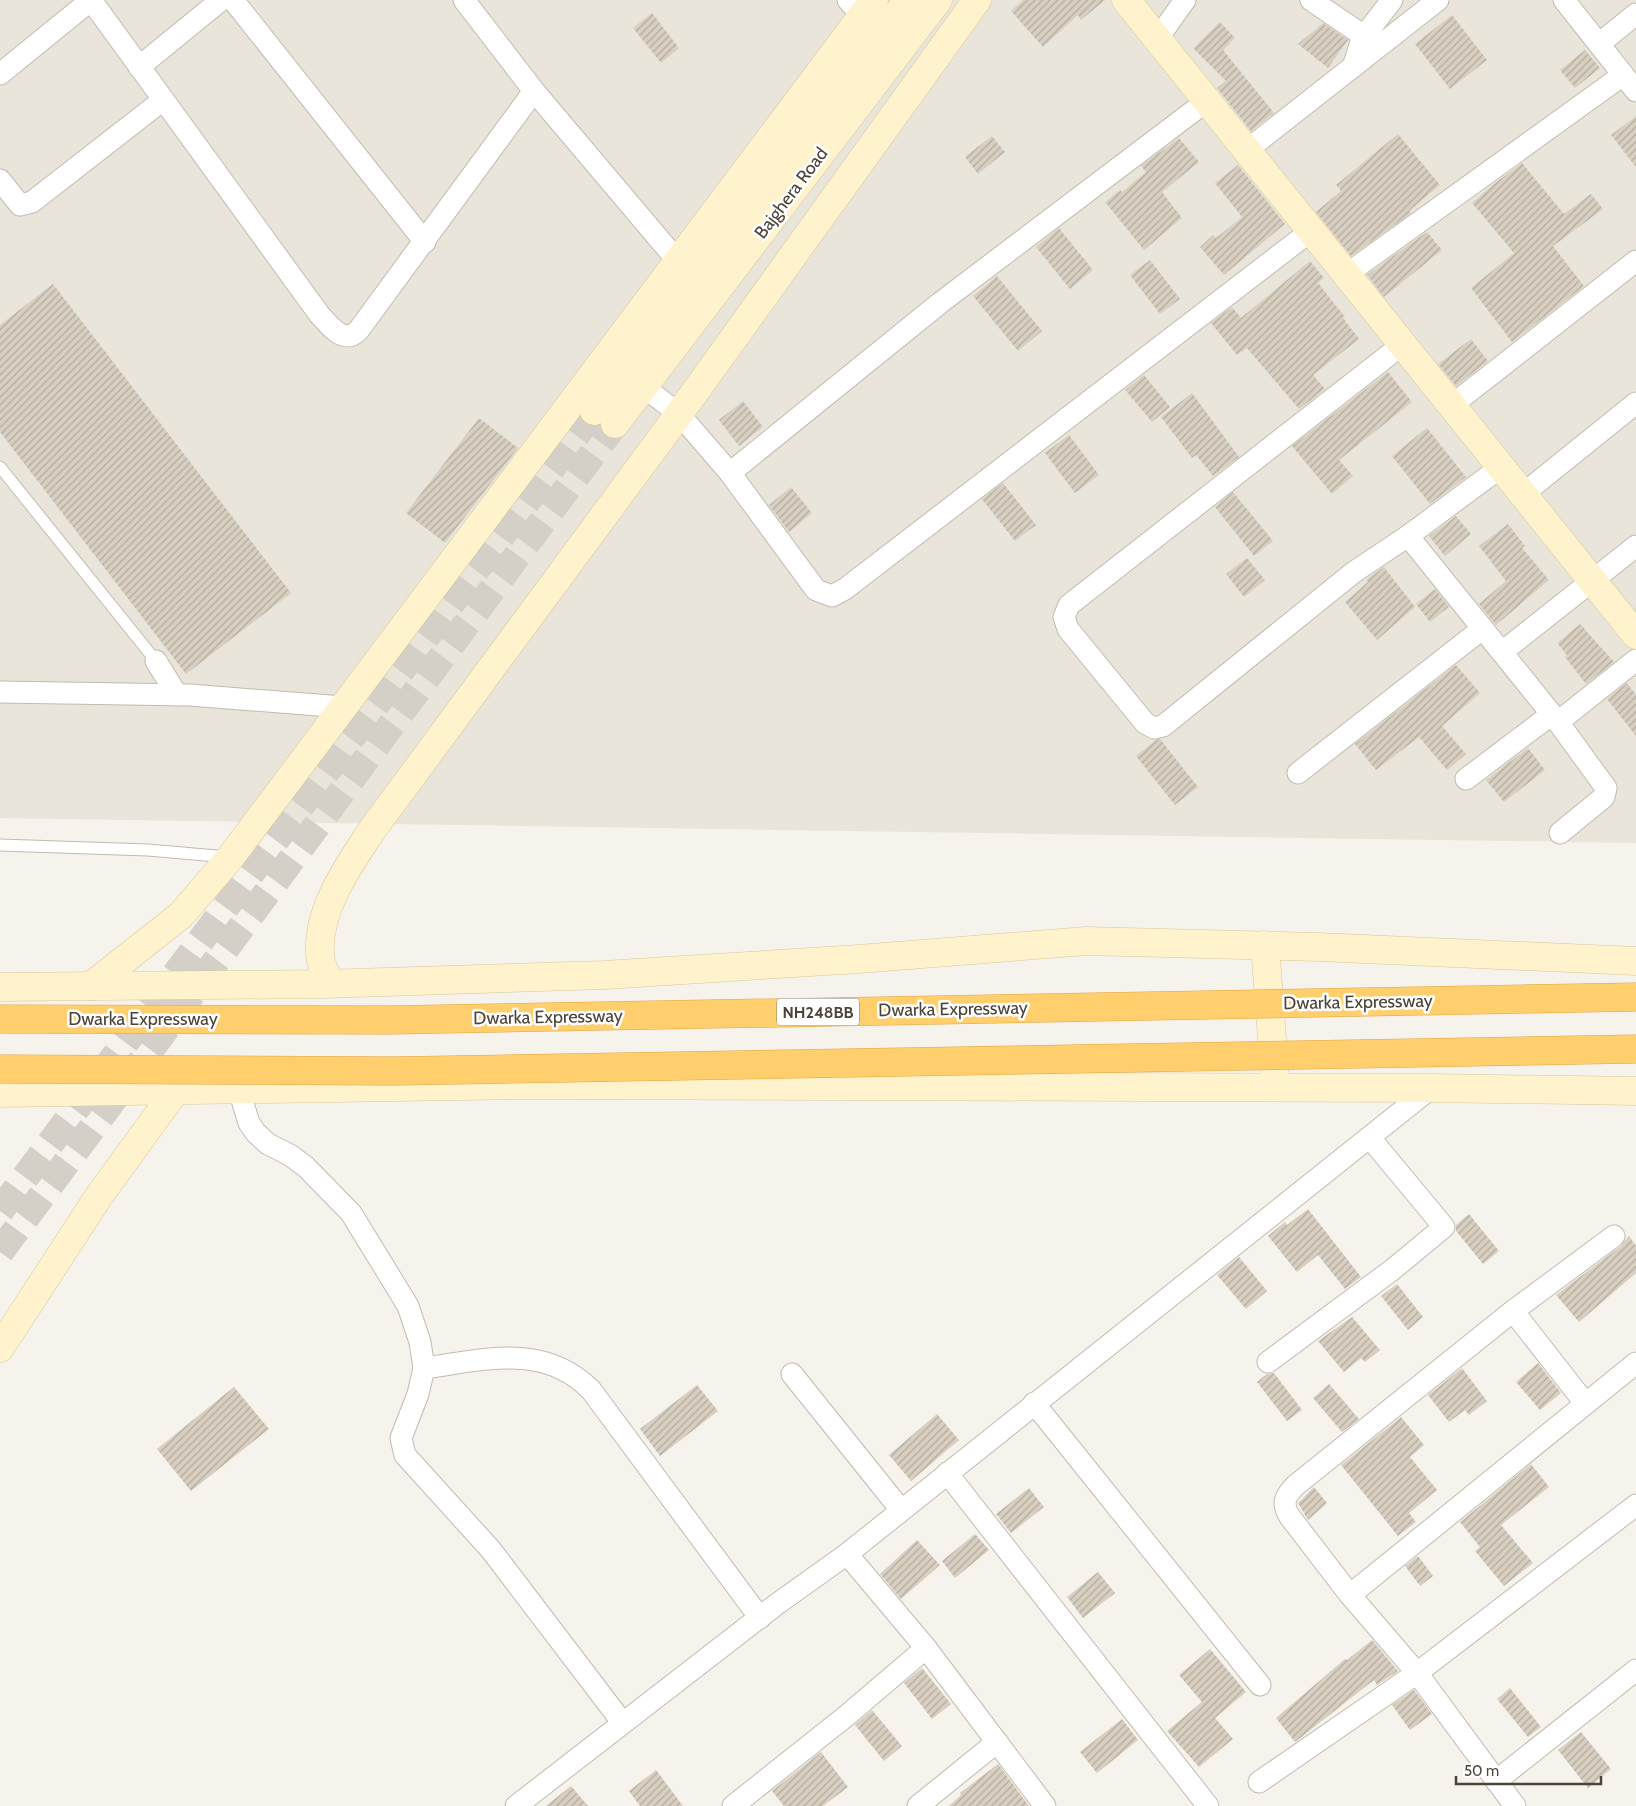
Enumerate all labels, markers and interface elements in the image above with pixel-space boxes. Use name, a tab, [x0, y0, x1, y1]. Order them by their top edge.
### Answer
street label: Bajghera Road	[750, 143, 832, 243]
street label: Dwarka Expressway	[1283, 990, 1433, 1014]
street label: Dwarka Expressway	[878, 997, 1028, 1021]
road number: NH248BB	[777, 999, 859, 1026]
street label: Dwarka Expressway	[473, 1005, 623, 1029]
street label: Dwarka Expressway	[68, 1008, 218, 1030]
scale bar	[1456, 1754, 1601, 1786]
text: 50 m	[1464, 1762, 1499, 1780]

